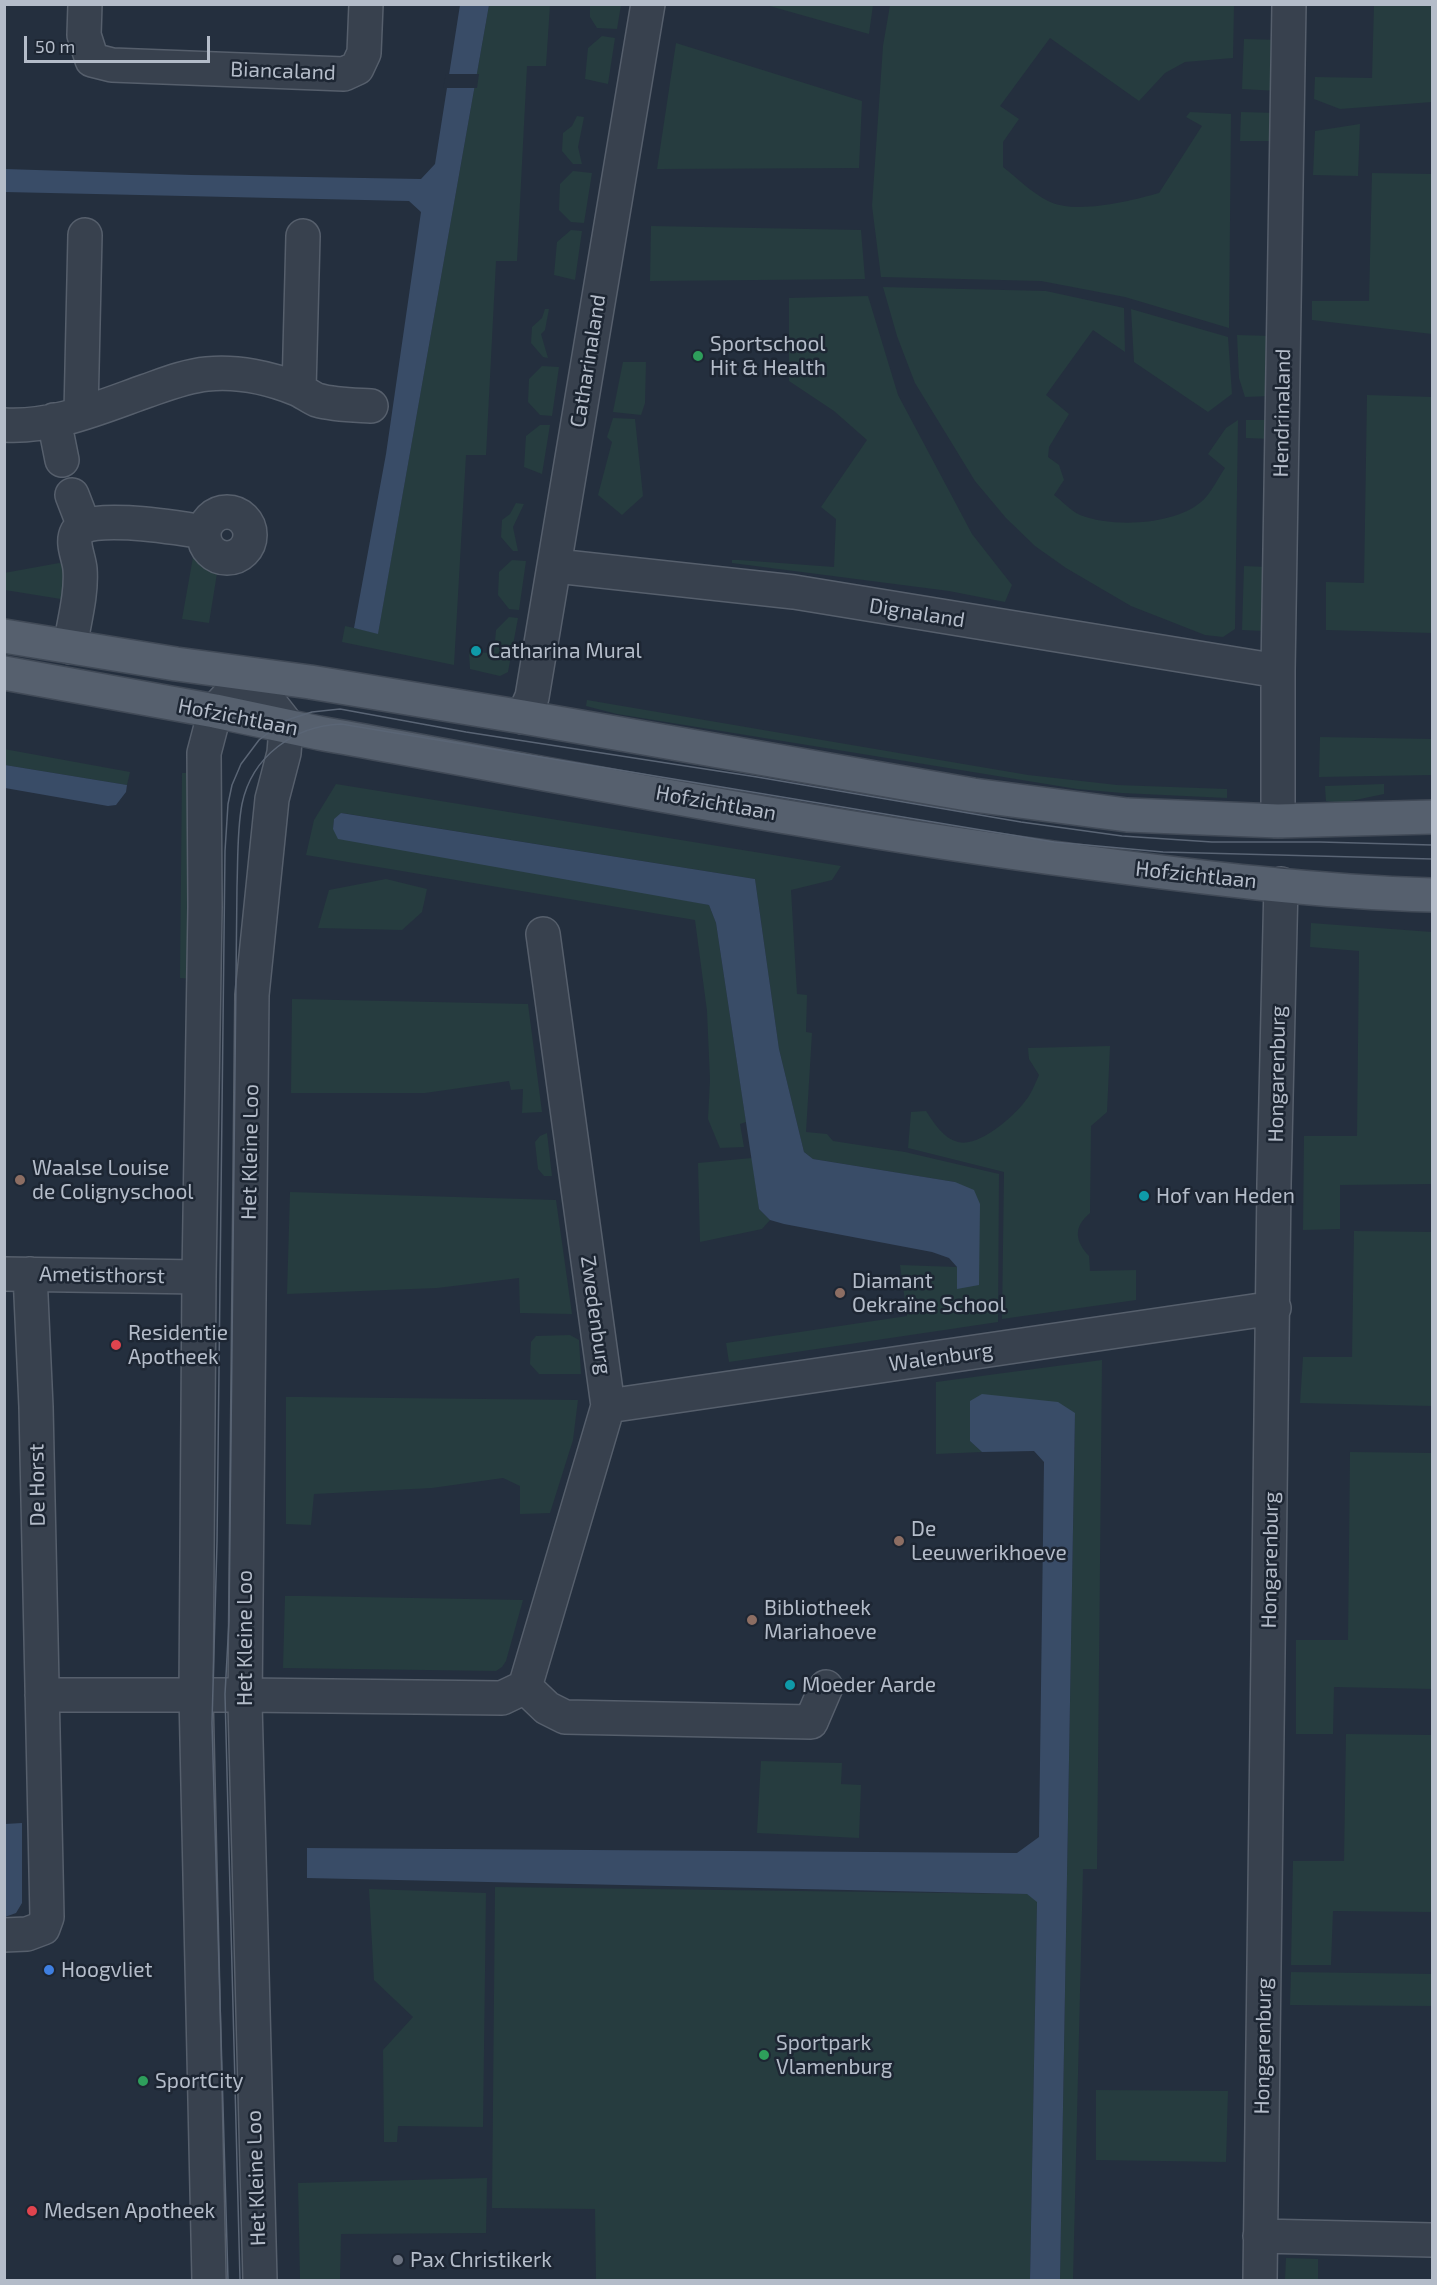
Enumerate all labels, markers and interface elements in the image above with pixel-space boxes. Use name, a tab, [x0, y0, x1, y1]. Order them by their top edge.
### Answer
scale bar	[27, 24, 213, 62]
text: 50 m	[35, 35, 75, 57]
street label: Biancaland	[230, 57, 336, 85]
street label: Catharinaland	[565, 293, 611, 429]
place label: Sportschool Hit & Health	[710, 331, 826, 381]
street label: Hendrinaland	[1268, 348, 1296, 478]
marker: Sportschool Hit & Health	[691, 349, 705, 363]
street label: Dignaland	[867, 593, 967, 633]
place label: Catharina Mural	[488, 638, 642, 664]
marker: Catharina Mural	[469, 644, 483, 658]
street label: Hofzichtlaan	[176, 693, 300, 741]
street label: Hofzichtlaan	[654, 780, 778, 826]
street label: Hofzichtlaan	[1134, 856, 1258, 894]
street label: Hongarenburg	[1263, 1005, 1291, 1143]
street label: Het Kleine Loo	[236, 1084, 264, 1220]
place label: Waalse Louise de Colignyschool	[32, 1155, 194, 1205]
marker: Waalse Louise de Colignyschool	[13, 1173, 27, 1187]
place label: Hof van Heden	[1156, 1183, 1295, 1209]
marker: Hof van Heden	[1137, 1189, 1151, 1203]
street label: Zwedenburg	[575, 1254, 617, 1376]
street label: Ametisthorst	[39, 1261, 165, 1289]
place label: Diamant Oekraïne School	[852, 1268, 1006, 1318]
marker: Diamant Oekraïne School	[833, 1286, 847, 1300]
place label: Residentie Apotheek	[128, 1320, 228, 1370]
street label: Walenburg	[887, 1337, 995, 1377]
marker: Residentie Apotheek	[109, 1338, 123, 1352]
street label: De Horst	[24, 1443, 50, 1527]
street label: Hongarenburg	[1256, 1491, 1284, 1629]
place label: De Leeuwerikhoeve	[911, 1516, 1067, 1566]
marker: De Leeuwerikhoeve	[892, 1534, 906, 1548]
street label: Het Kleine Loo	[232, 1570, 258, 1706]
place label: Bibliotheek Mariahoeve	[764, 1595, 877, 1645]
marker: Bibliotheek Mariahoeve	[745, 1613, 759, 1627]
place label: Moeder Aarde	[802, 1672, 936, 1698]
marker: Moeder Aarde	[783, 1678, 797, 1692]
place label: Hoogvliet	[61, 1957, 152, 1983]
marker: Hoogvliet	[42, 1963, 56, 1977]
street label: Hongarenburg	[1249, 1977, 1277, 2115]
place label: Sportpark Vlamenburg	[776, 2030, 892, 2080]
marker: Sportpark Vlamenburg	[757, 2048, 771, 2062]
place label: SportCity	[155, 2068, 244, 2094]
marker: SportCity	[136, 2074, 150, 2088]
street label: Het Kleine Loo	[241, 2110, 271, 2246]
place label: Medsen Apotheek	[44, 2198, 215, 2224]
marker: Medsen Apotheek	[25, 2204, 39, 2218]
place label: Pax Christikerk	[410, 2247, 552, 2273]
marker: Pax Christikerk	[391, 2253, 405, 2267]

